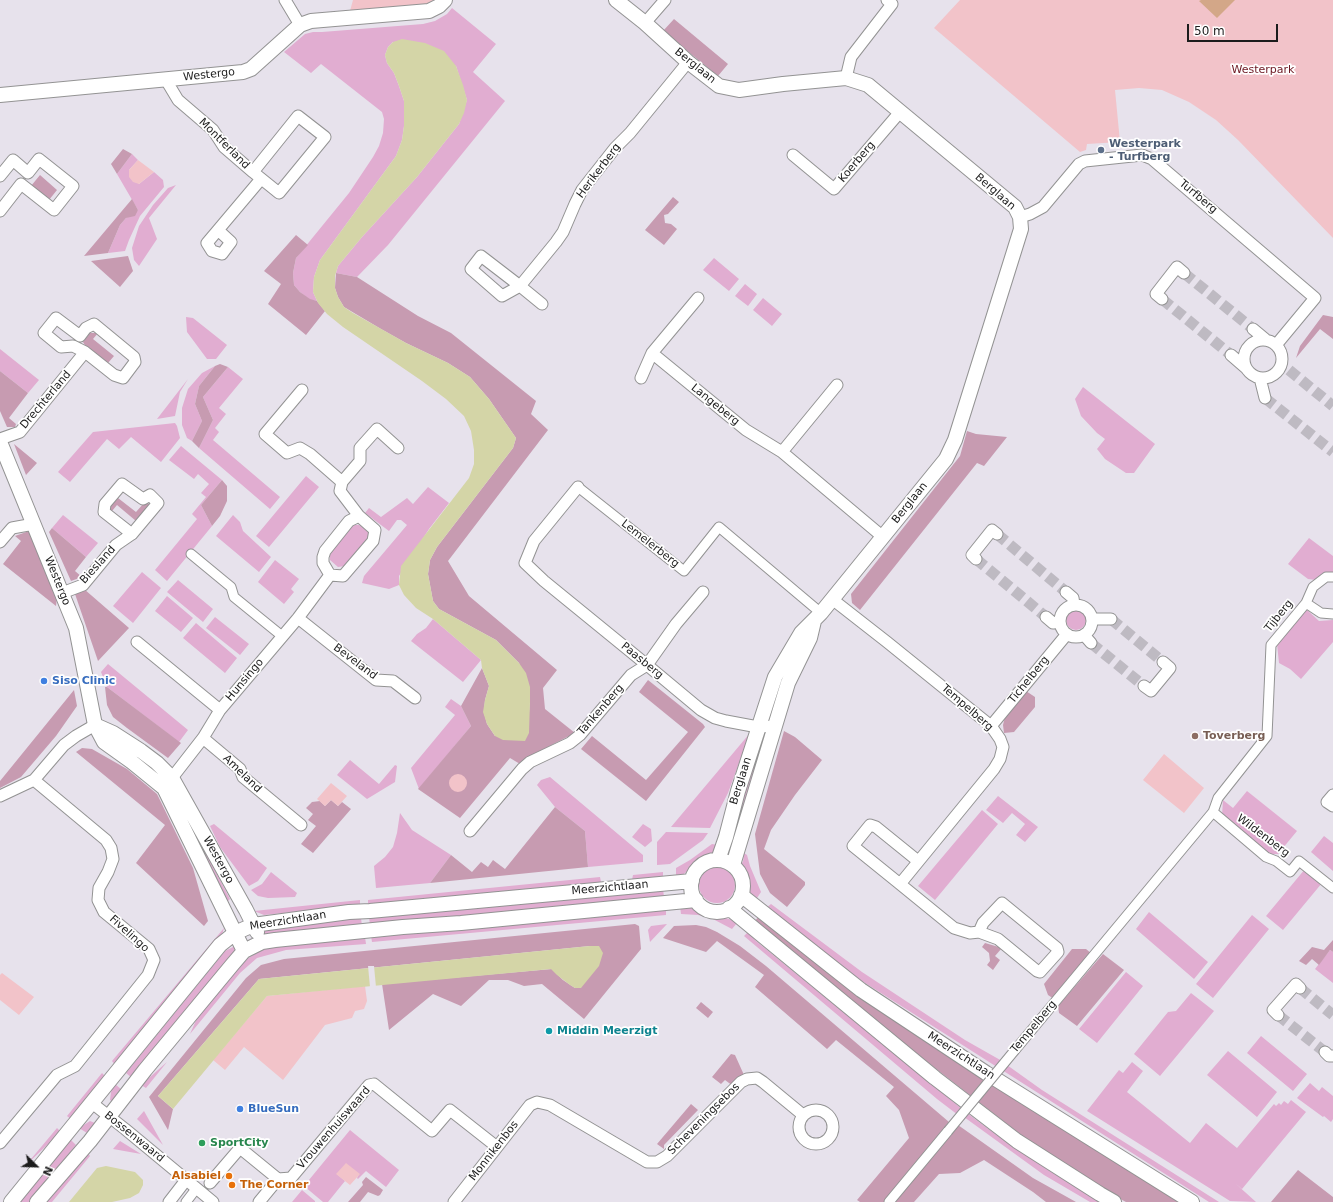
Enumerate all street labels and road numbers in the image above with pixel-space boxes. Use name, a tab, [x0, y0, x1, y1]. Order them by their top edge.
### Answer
street label: Berglaan	[672, 45, 718, 87]
street label: Westergo	[183, 66, 235, 84]
street label: Montferland	[196, 116, 252, 172]
street label: Koerberg	[836, 139, 878, 185]
street label: Herikerberg	[574, 141, 624, 201]
street label: Berglaan	[972, 171, 1018, 213]
street label: Turfberg	[1176, 177, 1220, 217]
street label: Drechterland	[18, 368, 74, 432]
street label: Langeberg	[688, 381, 742, 429]
street label: Berglaan	[889, 480, 931, 526]
street label: Lemelerberg	[619, 517, 681, 571]
street label: Biesland	[77, 543, 119, 587]
street label: Westergo	[41, 554, 73, 608]
street label: Tijberg	[1262, 597, 1296, 635]
street label: Paasberg	[618, 640, 666, 682]
street label: Beveland	[331, 641, 379, 683]
street label: Tichelberg	[1006, 654, 1052, 706]
street label: Hunsingo	[223, 656, 267, 704]
street label: Tankenberg	[575, 682, 627, 738]
street label: Tempelberg	[938, 682, 996, 734]
street label: Ameland	[220, 752, 264, 796]
street label: Berglaan	[728, 756, 754, 806]
street label: Wildenberg	[1234, 812, 1292, 860]
street label: Westergo	[200, 834, 236, 886]
street label: Meerzichtlaan	[571, 878, 649, 898]
street label: Meerzichtlaan	[249, 908, 327, 934]
street label: Fivelingo	[107, 913, 151, 955]
street label: Tempelberg	[1008, 998, 1060, 1056]
street label: Meerzichtlaan	[925, 1029, 997, 1083]
street label: Scheveningsebos	[665, 1080, 743, 1158]
street label: Vrouwenhuiswaard	[295, 1084, 373, 1172]
street label: Bossenwaard	[101, 1109, 167, 1165]
street label: Monnikenbos	[467, 1118, 521, 1184]

